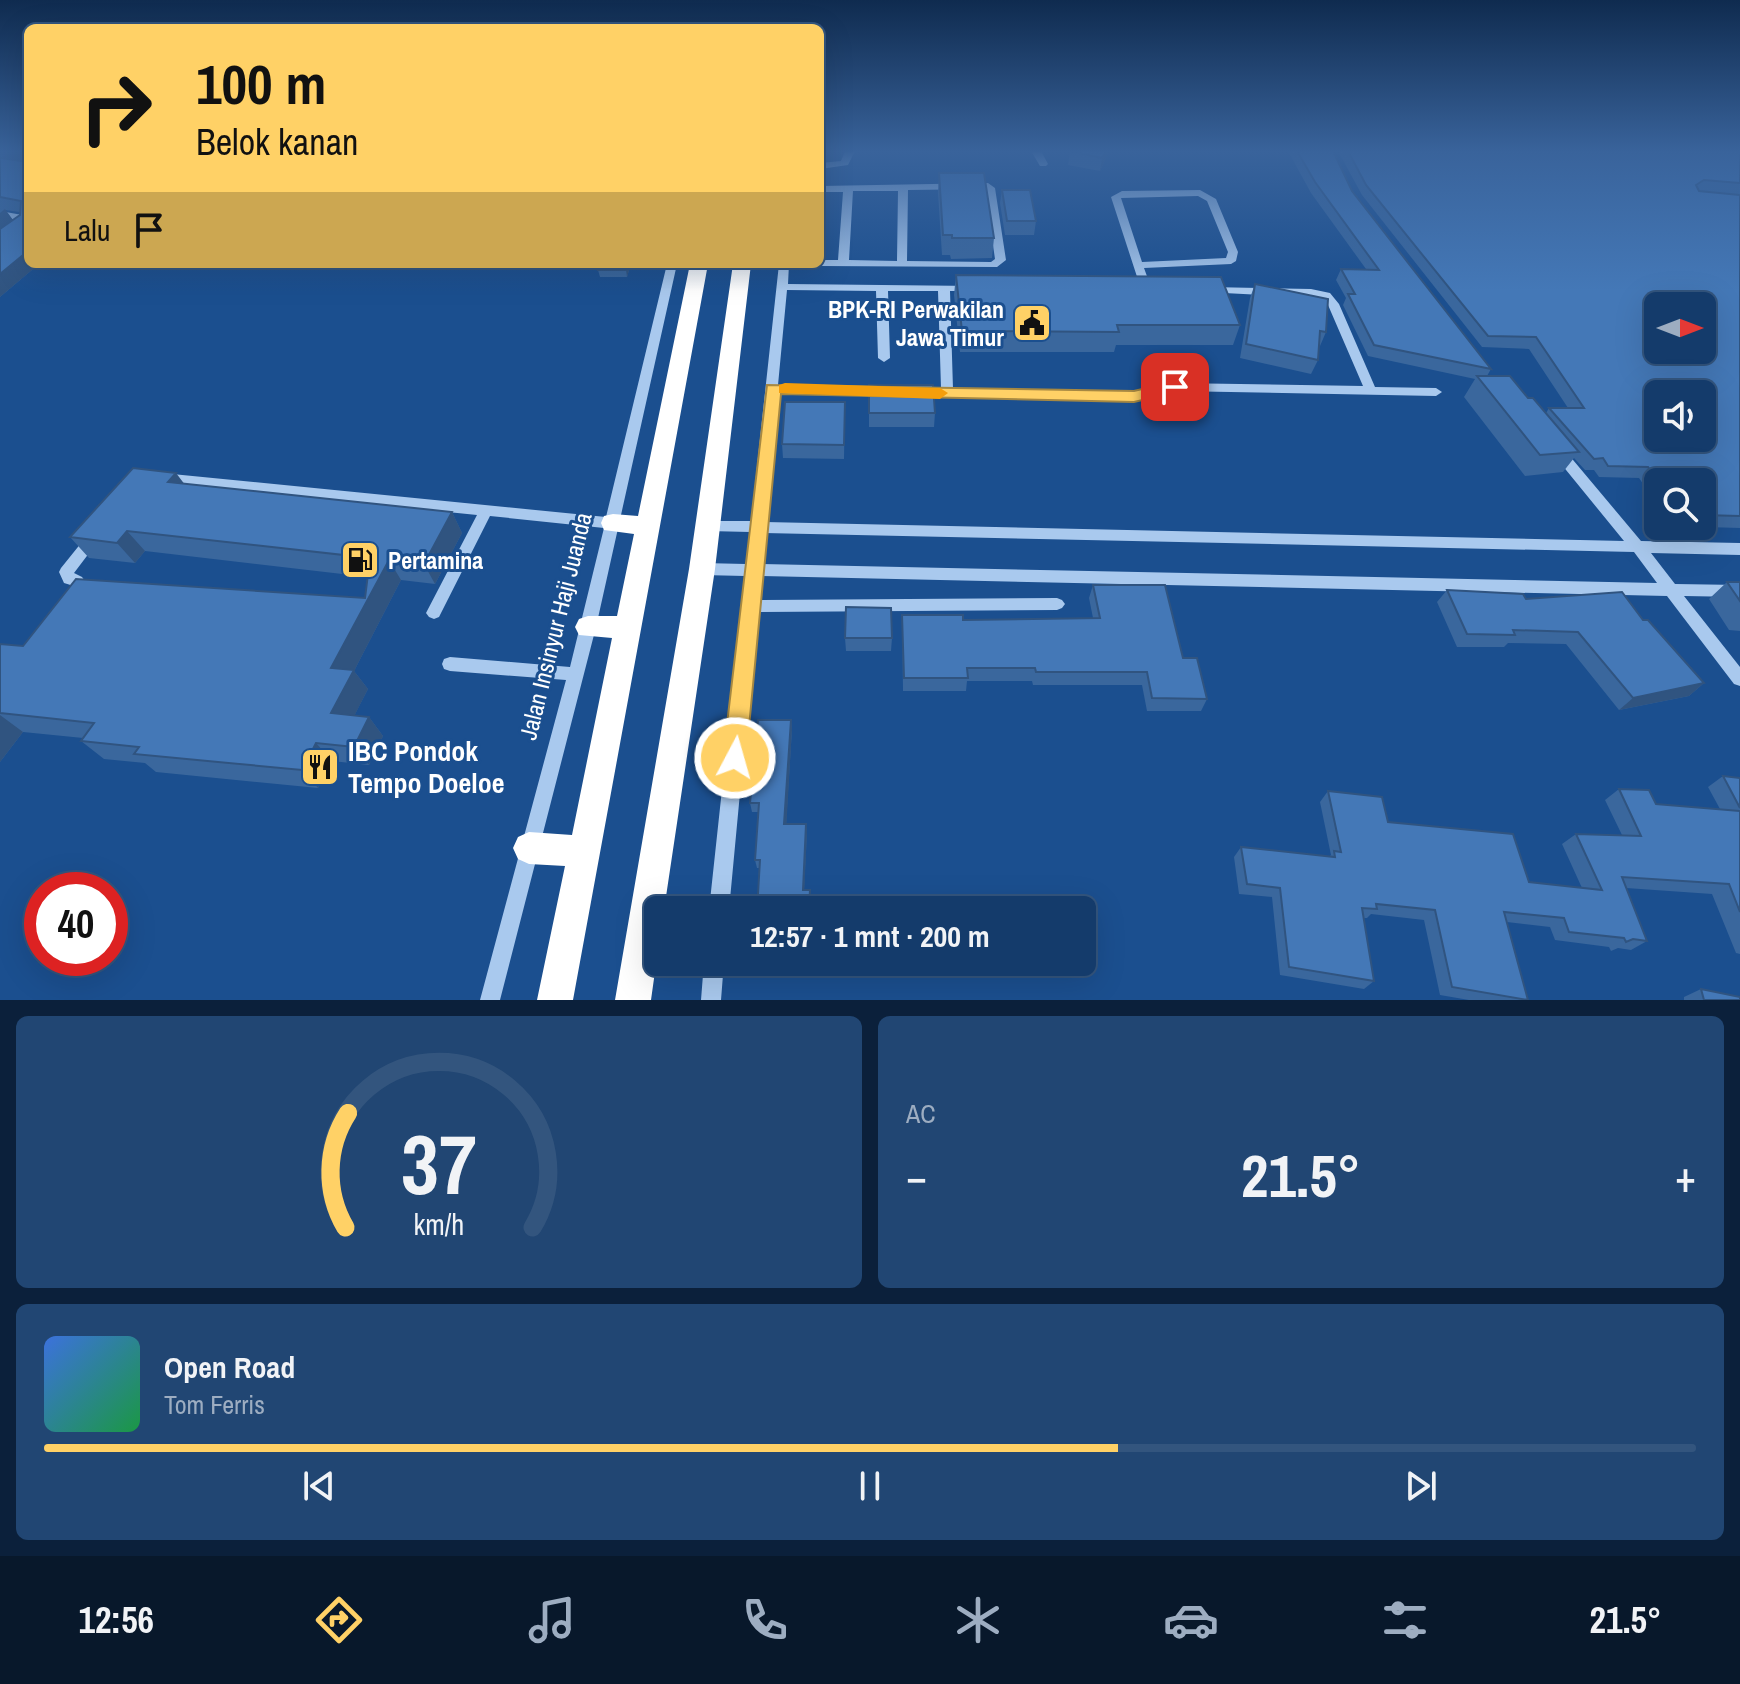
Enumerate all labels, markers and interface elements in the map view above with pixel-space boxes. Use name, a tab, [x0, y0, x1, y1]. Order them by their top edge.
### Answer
text: 100 m	[196, 46, 326, 121]
icon: right	[64, 56, 168, 160]
text: Belok kanan	[196, 118, 358, 166]
icon: arrive	[127, 208, 171, 252]
text: Lalu	[64, 210, 111, 250]
north arrow	[1644, 292, 1716, 364]
map controls	[1644, 292, 1716, 540]
place label: BPK-RI Perwakilan Jawa Timur	[828, 293, 1004, 353]
public building icon: BPK-RI Perwakilan Jawa Timur	[1011, 302, 1053, 344]
pin	[1141, 353, 1209, 421]
icon: arrive	[1153, 365, 1197, 409]
button: sound	[1644, 380, 1716, 452]
button: search	[1644, 468, 1716, 540]
street label: Jalan Insinyur Haji Juanda	[511, 509, 599, 743]
fuel station icon: Pertamina	[339, 539, 381, 581]
place label: Pertamina	[388, 544, 483, 576]
position arrow	[693, 716, 777, 800]
place label: IBC Pondok Tempo Doeloe	[348, 732, 505, 802]
restaurant icon: IBC Pondok Tempo Doeloe	[299, 746, 341, 788]
speed limit sign: 40	[24, 872, 128, 976]
text: 12:57 · 1 mnt · 200 m	[750, 916, 990, 956]
text: AC	[906, 1096, 936, 1131]
text: 37	[401, 1108, 477, 1220]
text: 21.5°	[1241, 1135, 1361, 1216]
text: −	[906, 1146, 927, 1206]
text: +	[1675, 1146, 1696, 1206]
text: km/h	[414, 1205, 464, 1244]
text: Open Road	[164, 1347, 295, 1387]
text: Tom Ferris	[164, 1387, 265, 1422]
icon: previous	[297, 1464, 341, 1508]
icon: pause	[848, 1464, 892, 1508]
icon: next	[1399, 1464, 1443, 1508]
icon: directions	[311, 1592, 367, 1648]
icon: music	[524, 1592, 580, 1648]
icon: phone	[737, 1592, 793, 1648]
icon: climate	[950, 1592, 1006, 1648]
icon: car	[1163, 1592, 1219, 1648]
icon: filters	[1377, 1592, 1433, 1648]
text: 12:56	[79, 1596, 154, 1644]
text: 21.5°	[1590, 1596, 1661, 1644]

